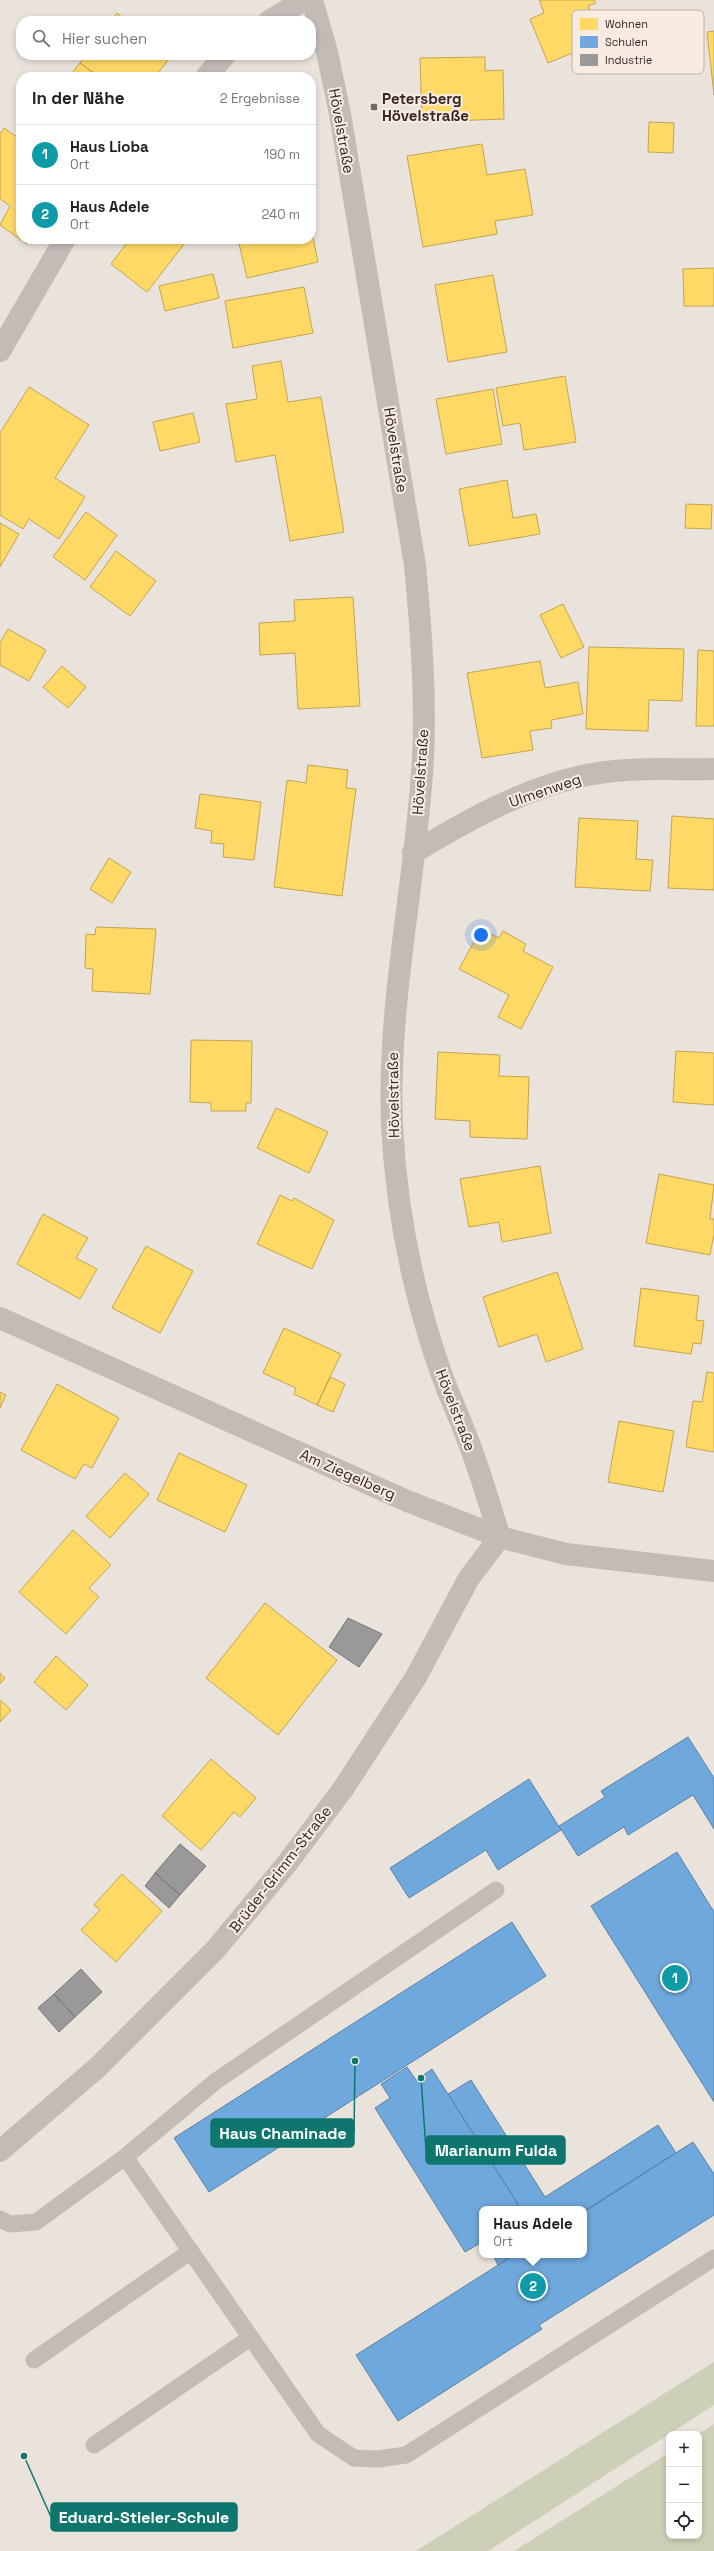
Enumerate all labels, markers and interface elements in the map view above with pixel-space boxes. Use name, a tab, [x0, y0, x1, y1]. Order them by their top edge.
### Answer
legend	[572, 10, 704, 74]
search box	[16, 16, 316, 60]
text: Wohnen	[605, 17, 648, 31]
icon: search	[30, 27, 52, 49]
text: Hier suchen	[62, 29, 147, 48]
text: Schulen	[605, 35, 648, 49]
text: Industrie	[605, 53, 652, 67]
text: In der Nähe	[32, 87, 124, 109]
street label: Hövelstraße	[325, 87, 359, 175]
place label: Petersberg Hövelstraße	[382, 89, 469, 125]
text: 2 Ergebnisse	[220, 90, 300, 107]
marker: Petersberg Hövelstraße	[369, 102, 379, 112]
text: Haus Lioba	[70, 137, 149, 156]
text: 1	[42, 146, 48, 163]
text: 190 m	[264, 146, 300, 163]
text: Ort	[70, 156, 90, 173]
text: Haus Adele	[70, 197, 149, 216]
text: 2	[41, 206, 49, 223]
text: 240 m	[262, 206, 300, 223]
text: Ort	[70, 216, 90, 233]
street label: Hövelstraße	[380, 406, 412, 494]
street label: Hövelstraße	[408, 728, 432, 816]
street label: Ulmenweg	[506, 769, 584, 811]
your location	[471, 925, 491, 945]
street label: Hövelstraße	[383, 1052, 403, 1138]
street label: Hövelstraße	[432, 1366, 480, 1454]
street label: Am Ziegelberg	[297, 1444, 399, 1504]
street label: Brüder-Grimm-Straße	[225, 1802, 335, 1936]
pin: 1	[662, 1963, 688, 1993]
callout: Haus Chaminade	[211, 2119, 354, 2147]
text: Haus Chaminade	[219, 2123, 347, 2144]
callout: Marianum Fulda	[426, 2136, 565, 2164]
text: Marianum Fulda	[435, 2140, 557, 2161]
popup	[479, 2206, 587, 2258]
text: Haus Adele	[493, 2214, 573, 2233]
text: Ort	[493, 2233, 513, 2250]
pin: 2	[520, 2271, 546, 2301]
map controls	[666, 2431, 702, 2539]
button: +	[666, 2431, 702, 2467]
button: −	[666, 2467, 702, 2503]
callout: Eduard-Stieler-Schule	[51, 2503, 237, 2531]
button: locate	[666, 2503, 702, 2539]
text: Eduard-Stieler-Schule	[59, 2507, 229, 2528]

